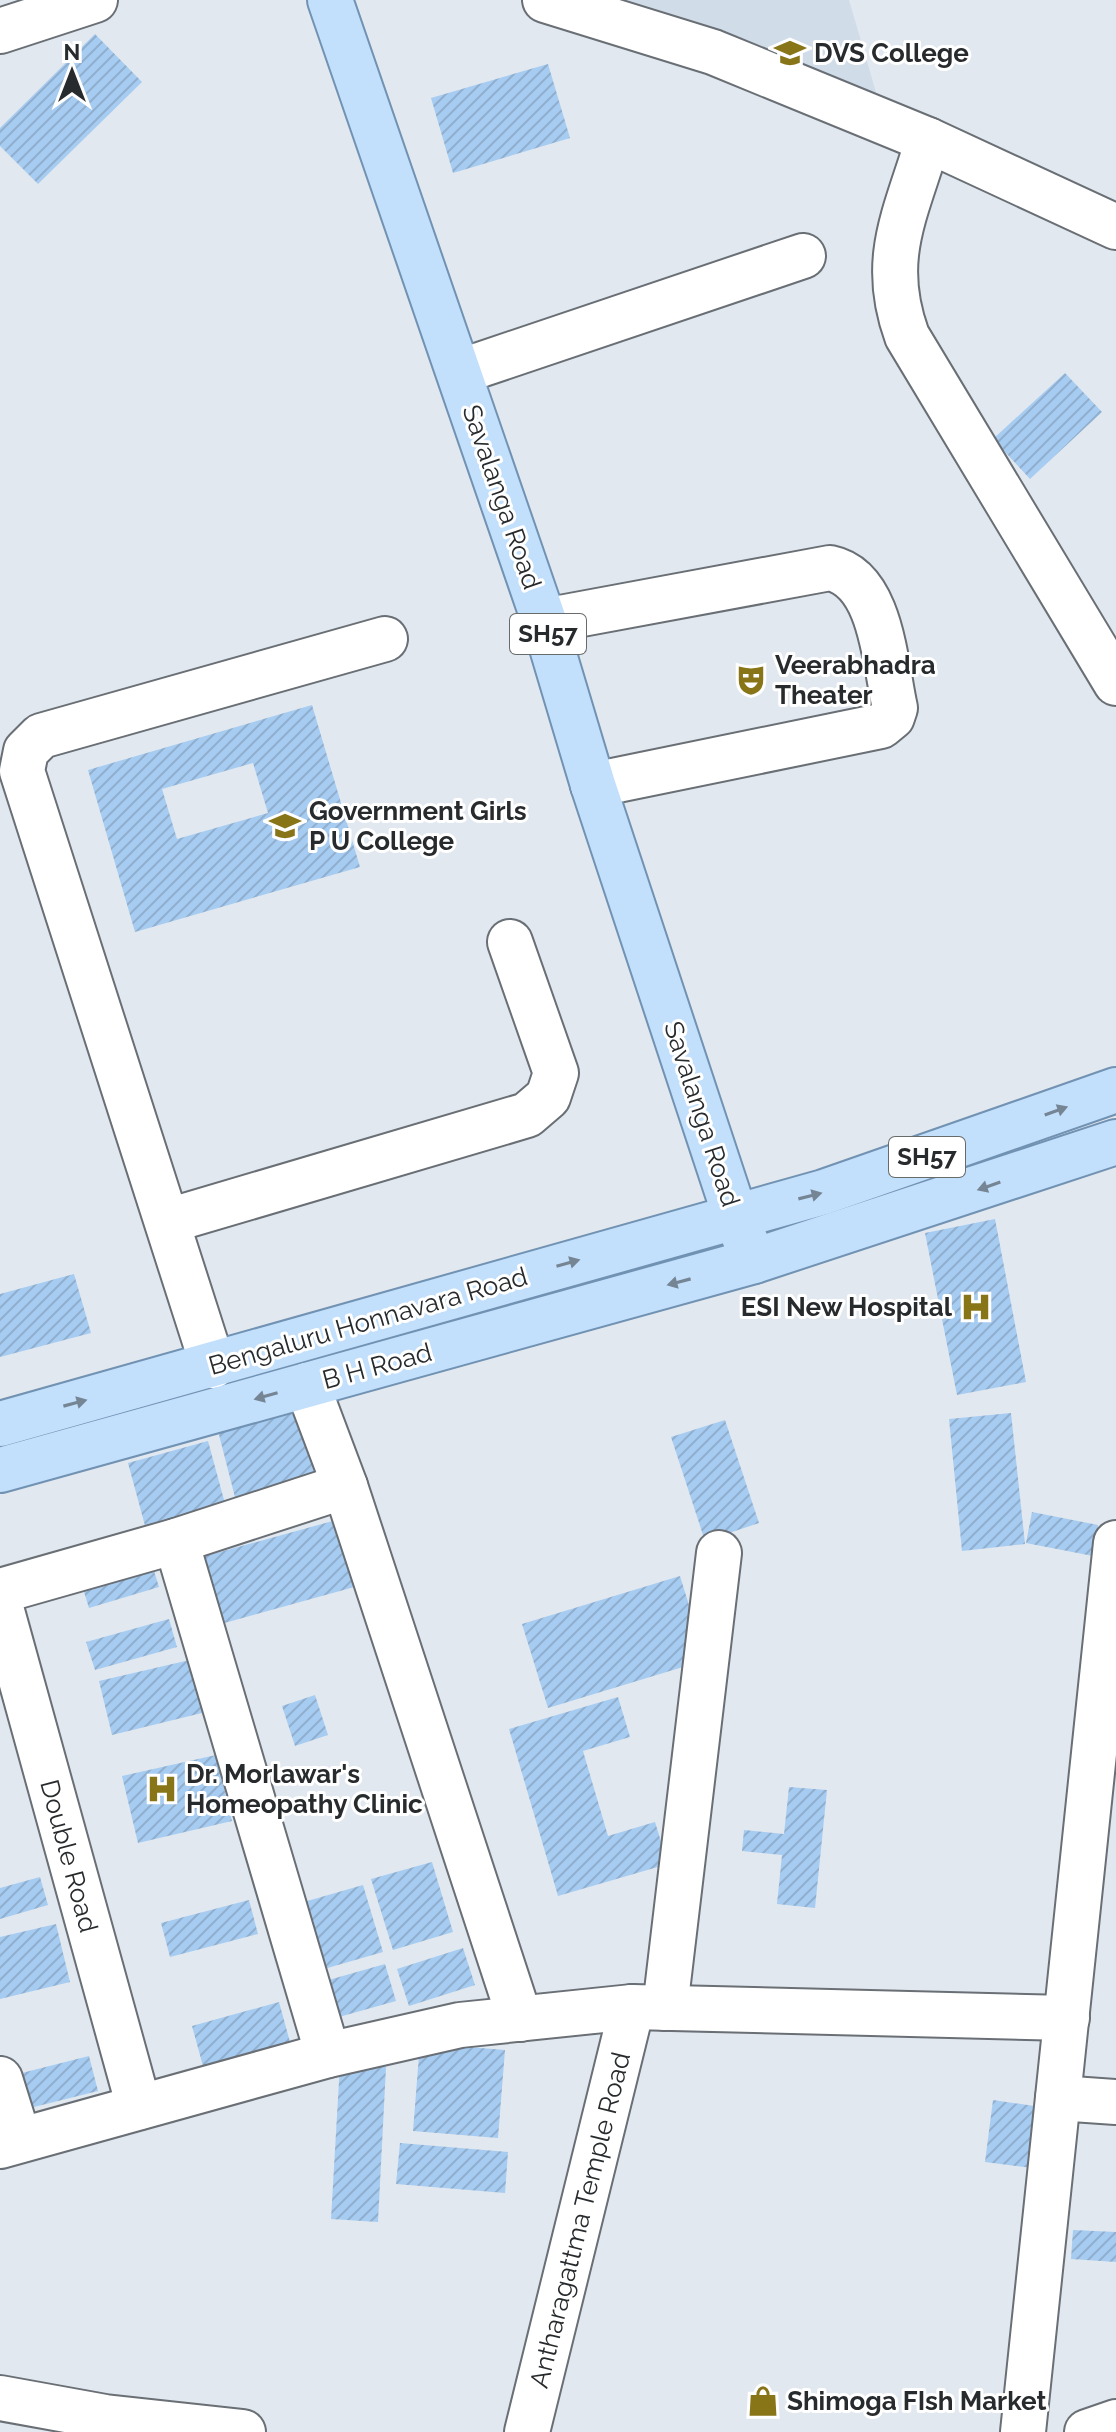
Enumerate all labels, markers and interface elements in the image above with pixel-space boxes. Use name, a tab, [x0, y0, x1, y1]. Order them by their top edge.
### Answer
north arrow	[32, 32, 112, 112]
school or university icon: DVS College	[773, 36, 807, 70]
place label: DVS College	[814, 38, 969, 68]
text: N	[64, 39, 80, 65]
street label: Savalanga Road	[456, 401, 548, 593]
road number: SH57	[510, 614, 586, 654]
place label: Veerabhadra Theater	[775, 650, 936, 710]
theatre icon: Veerabhadra Theater	[734, 663, 768, 697]
place label: Government Girls P U College	[309, 796, 527, 856]
school or university icon: Government Girls P U College	[268, 809, 302, 843]
street label: Savalanga Road	[658, 1018, 746, 1210]
one-way arrow	[1044, 1104, 1068, 1117]
road number: SH57	[889, 1137, 965, 1177]
one-way arrow	[977, 1180, 1001, 1193]
one-way arrow	[798, 1189, 823, 1201]
one-way arrow	[556, 1256, 580, 1269]
street label: Bengaluru Honnavara Road	[205, 1261, 531, 1381]
one-way arrow	[666, 1276, 690, 1289]
hospital icon: ESI New Hospital	[959, 1290, 993, 1324]
place label: ESI New Hospital	[741, 1292, 953, 1322]
street label: B H Road	[319, 1337, 435, 1395]
one-way arrow	[254, 1390, 278, 1403]
one-way arrow	[64, 1396, 88, 1409]
place label: Dr. Morlawar's Homeopathy Clinic	[186, 1759, 423, 1819]
hospital icon: Dr. Morlawar's Homeopathy Clinic	[145, 1772, 179, 1806]
street label: Double Road	[34, 1776, 104, 1936]
street label: Antharagattma Temple Road	[524, 2049, 636, 2391]
shop icon: Shimoga FIsh Market	[746, 2384, 780, 2418]
place label: Shimoga FIsh Market	[787, 2386, 1046, 2416]

